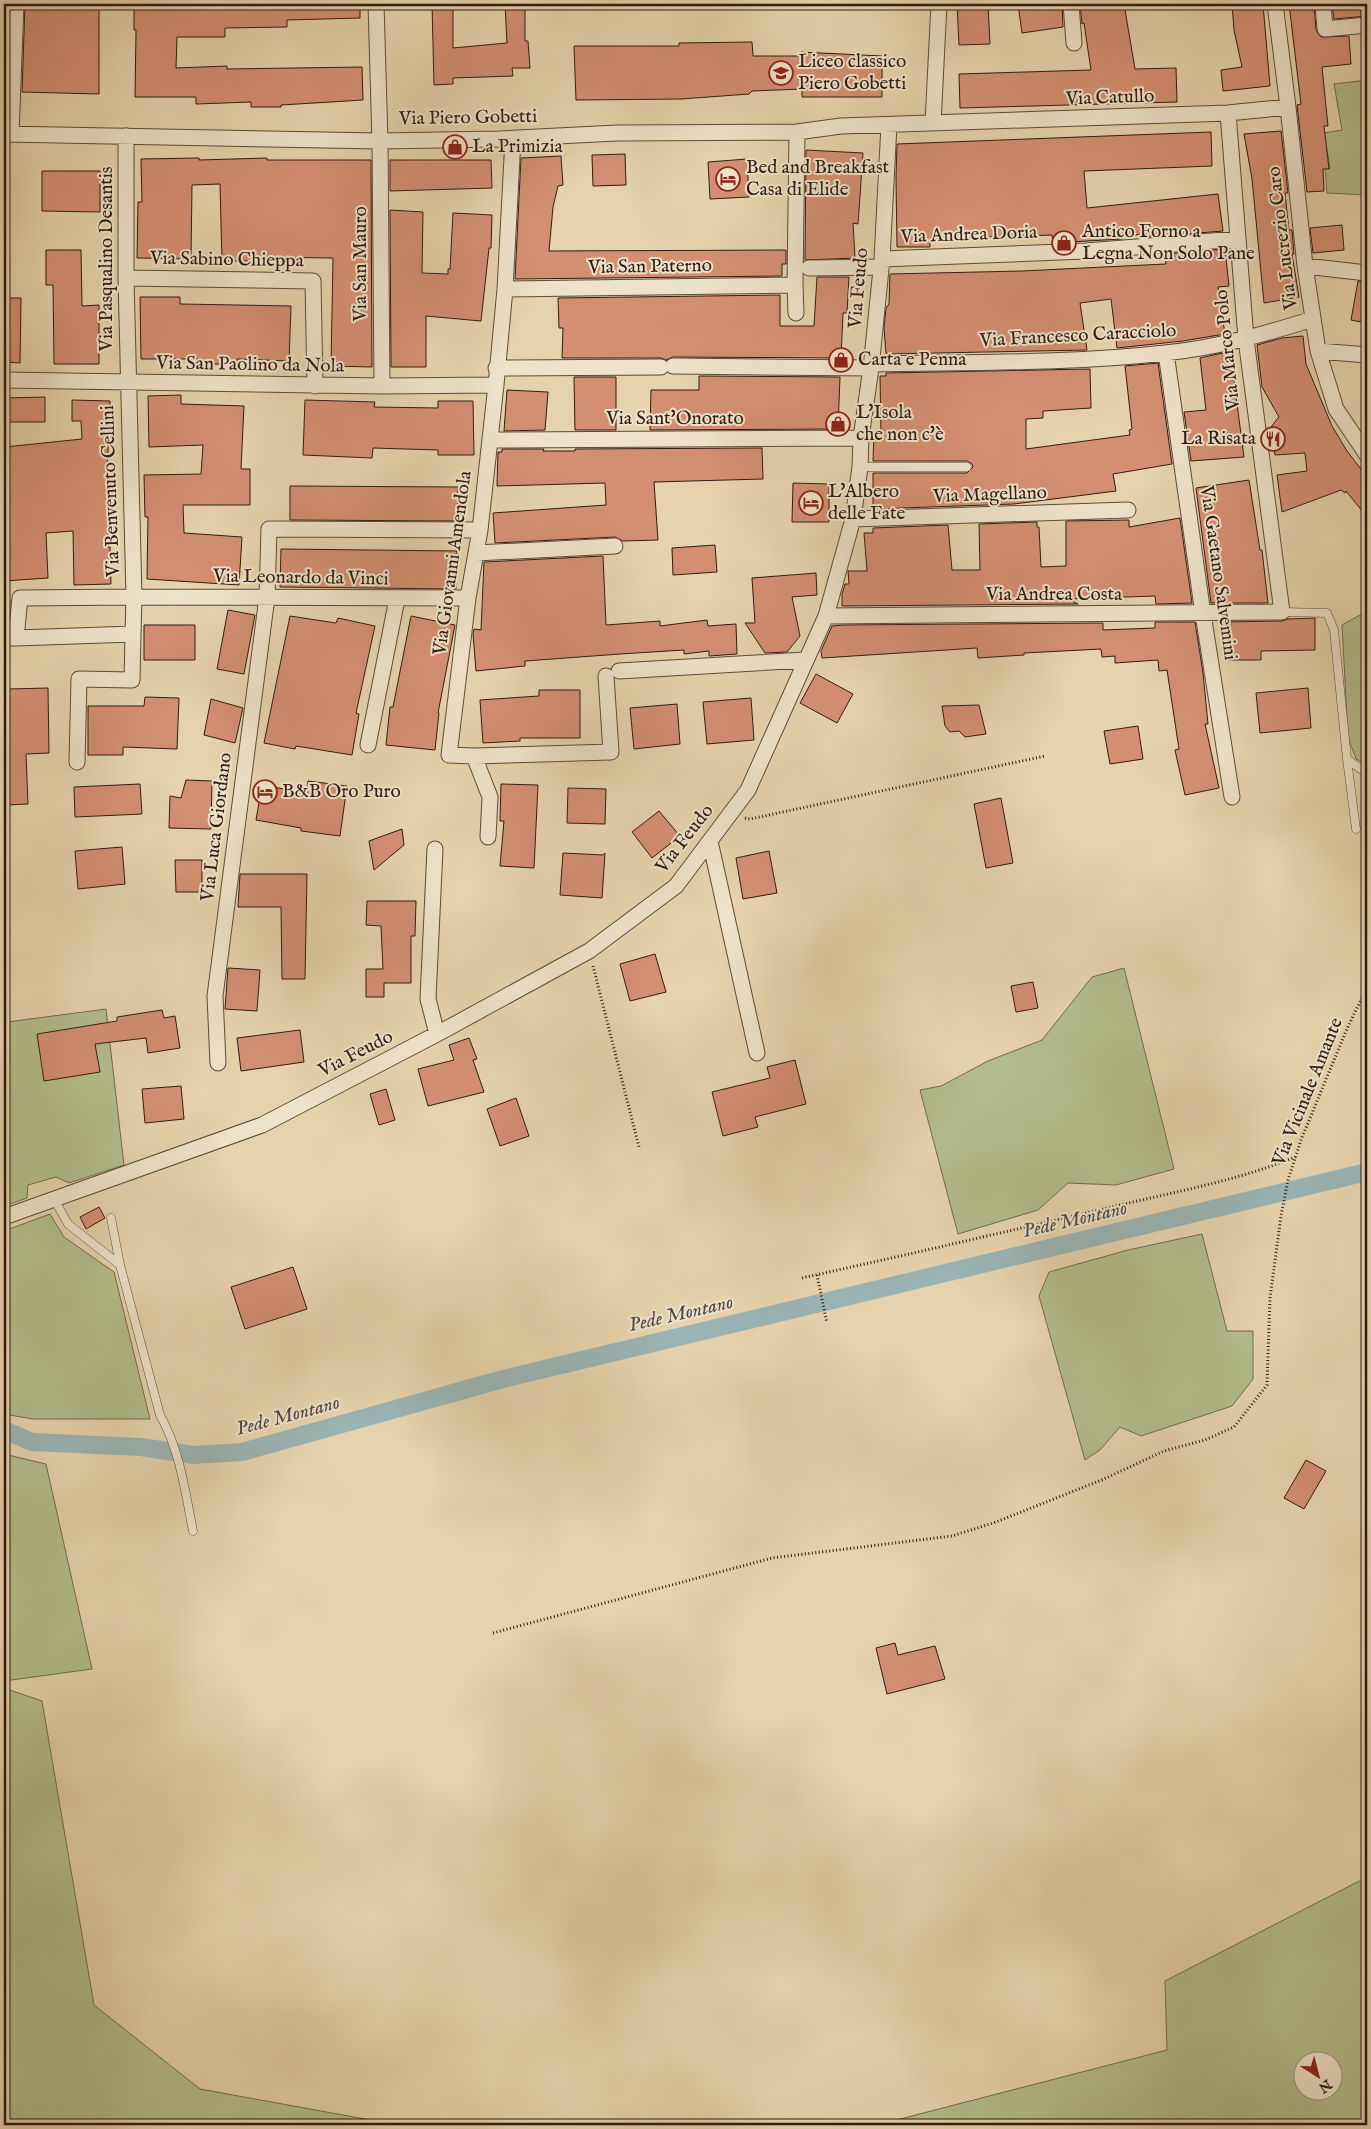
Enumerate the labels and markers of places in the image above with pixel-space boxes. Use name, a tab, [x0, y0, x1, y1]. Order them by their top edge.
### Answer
place label: Liceo classico Piero Gobetti	[798, 50, 906, 96]
school or university icon: Liceo classico Piero Gobetti	[768, 60, 794, 86]
shop icon: La Primizia	[442, 134, 468, 160]
place label: La Primizia	[472, 135, 564, 159]
place label: Bed and Breakfast Casa di Elide	[746, 156, 890, 202]
hotel icon: Bed and Breakfast Casa di Elide	[715, 166, 741, 192]
place label: Antico Forno a Legna Non Solo Pane	[1081, 220, 1255, 266]
shop icon: Antico Forno a Legna Non Solo Pane	[1051, 230, 1077, 256]
shop icon: Carta e Penna	[828, 347, 854, 373]
place label: Carta e Penna	[858, 348, 967, 372]
place label: L'Isola che non c'è	[856, 401, 944, 447]
shop icon: L'Isola che non c'è	[825, 411, 851, 437]
restaurant icon: La Risata	[1260, 426, 1286, 452]
place label: La Risata	[1181, 427, 1257, 451]
place label: L'Albero delle Fate	[828, 480, 906, 526]
hotel icon: L'Albero delle Fate	[798, 490, 824, 516]
hotel icon: B&B Oro Puro	[252, 779, 278, 805]
place label: B&B Oro Puro	[282, 780, 401, 804]

